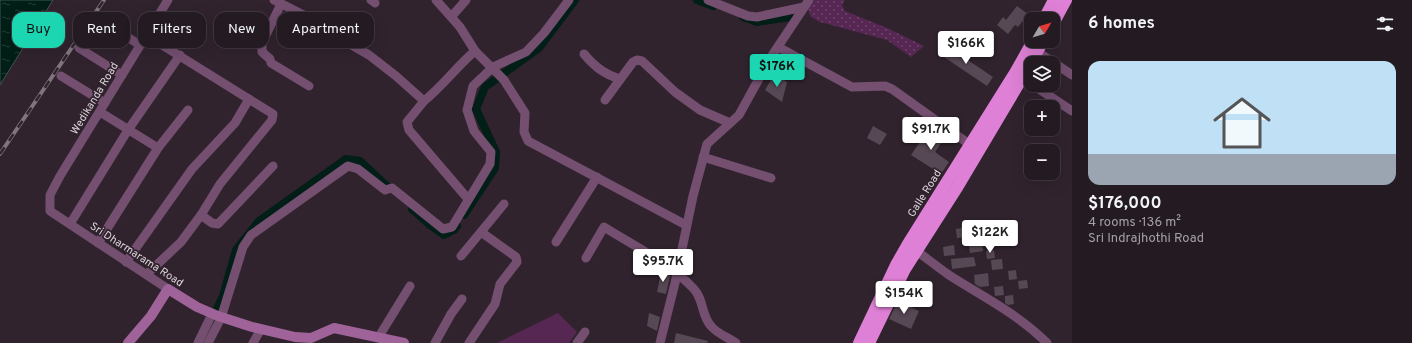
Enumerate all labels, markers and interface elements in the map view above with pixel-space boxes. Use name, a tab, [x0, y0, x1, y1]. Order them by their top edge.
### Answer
chip: Buy	[12, 12, 65, 48]
chip: Rent	[73, 12, 130, 48]
chip: Filters	[138, 12, 206, 48]
chip: New	[214, 12, 269, 48]
chip: Apartment	[277, 12, 374, 48]
north arrow	[1024, 12, 1060, 48]
map controls	[1024, 12, 1060, 180]
text: 6 homes	[1088, 13, 1155, 35]
icon: filters	[1374, 13, 1396, 35]
pin: $166K	[938, 31, 994, 65]
text: $166K	[947, 36, 985, 52]
pin: $176K	[749, 54, 805, 88]
button: layers	[1024, 56, 1060, 92]
text: $176K	[759, 59, 795, 75]
street label: Wedikanda Road	[68, 60, 122, 137]
icon: home	[1206, 87, 1278, 159]
button: +	[1024, 100, 1060, 136]
pin: $91.7K	[898, 117, 964, 151]
text: $91.7K	[911, 122, 951, 138]
button: −	[1024, 144, 1060, 180]
street label: Galle Road	[905, 167, 945, 220]
text: $176,000	[1088, 193, 1162, 215]
text: 4 rooms · 136 m²	[1088, 215, 1181, 231]
street label: Sri Dharmarama Road	[87, 219, 186, 290]
pin: $122K	[962, 220, 1018, 254]
text: $122K	[971, 225, 1009, 241]
text: Sri Indrajhothi Road	[1088, 231, 1204, 247]
pin: $95.7K	[630, 249, 696, 283]
text: $95.7K	[642, 254, 684, 270]
pin: $154K	[876, 281, 932, 315]
text: $154K	[885, 286, 923, 302]

